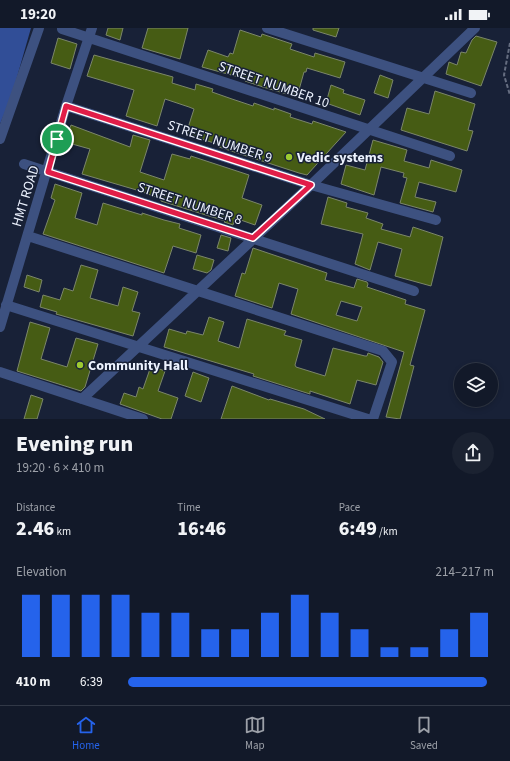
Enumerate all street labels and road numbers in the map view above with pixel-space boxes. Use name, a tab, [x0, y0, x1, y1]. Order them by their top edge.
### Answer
street label: STREET NUMBER 10	[215, 57, 332, 113]
street label: STREET NUMBER 9	[165, 116, 275, 168]
street label: HMT ROAD	[7, 163, 45, 229]
street label: STREET NUMBER 8	[135, 178, 245, 230]

